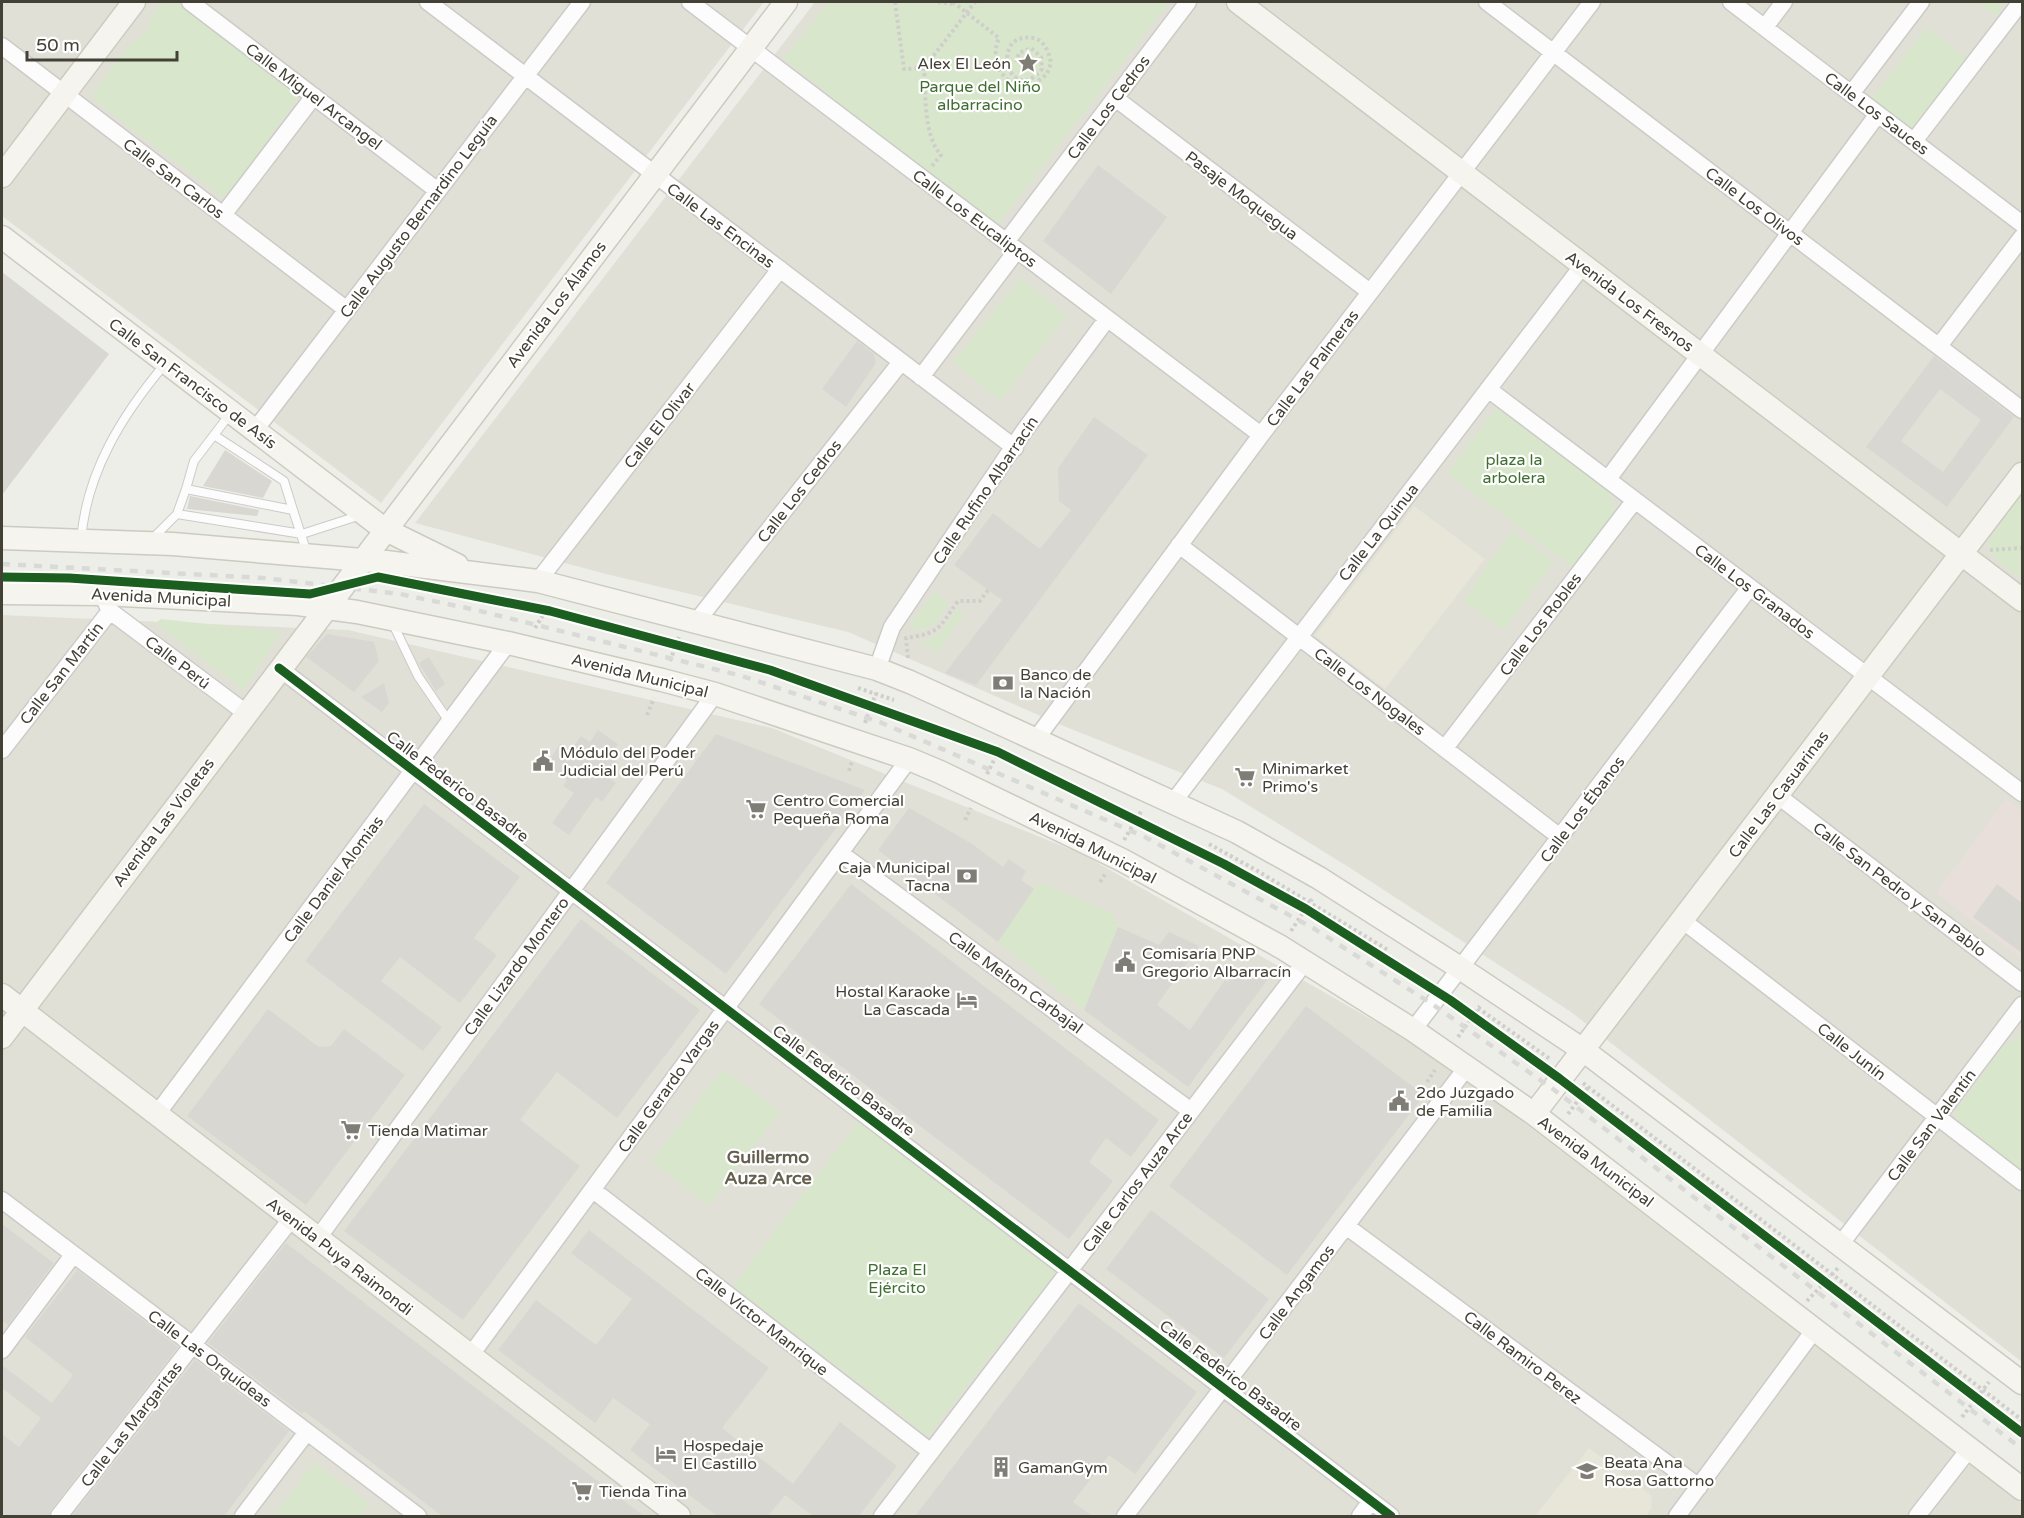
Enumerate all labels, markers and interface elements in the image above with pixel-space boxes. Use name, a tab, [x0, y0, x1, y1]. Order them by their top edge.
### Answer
scale bar	[27, 24, 177, 62]
text: 50 m	[36, 34, 80, 56]
street label: Calle Miguel Arcangel	[241, 39, 386, 155]
place icon: Alex El León	[1016, 51, 1040, 75]
street label: Calle Los Cedros	[1063, 52, 1155, 164]
place label: Alex El León	[917, 54, 1011, 74]
street label: Calle Los Sauces	[1820, 68, 1933, 160]
park label: Parque del Niño albarracino	[919, 77, 1041, 115]
street label: Calle Augusto Bernardino Leguía	[336, 111, 502, 322]
street label: Calle San Carlos	[119, 134, 228, 223]
street label: Pasaje Moquegua	[1181, 147, 1302, 245]
street label: Calle Los Olivos	[1701, 163, 1808, 250]
street label: Calle Los Eucaliptos	[908, 165, 1041, 272]
street label: Calle Las Encinas	[662, 179, 778, 273]
street label: Avenida Los Álamos	[503, 237, 611, 372]
street label: Avenida Los Fresnos	[1561, 247, 1698, 357]
street label: Calle Las Palmeras	[1262, 306, 1363, 431]
street label: Calle San Francisco de Asís	[104, 314, 280, 454]
street label: Calle El Olivar	[620, 378, 700, 473]
street label: Calle Rufino Albarracín	[929, 413, 1043, 569]
street label: Calle Los Cedros	[753, 436, 846, 547]
park label: plaza la arbolera	[1482, 450, 1546, 488]
street label: Calle La Quinua	[1334, 480, 1423, 586]
street label: Calle Los Granados	[1690, 540, 1819, 644]
street label: Calle Los Robles	[1495, 569, 1586, 680]
street label: Avenida Municipal	[90, 584, 231, 612]
street label: Calle San Martín	[16, 618, 108, 729]
street label: Calle Perú	[141, 632, 214, 694]
street label: Calle Los Nogales	[1310, 643, 1429, 740]
street label: Avenida Municipal	[569, 649, 710, 703]
place label: Banco de la Nación	[1020, 665, 1091, 703]
bank icon: Banco de la Nación	[991, 671, 1015, 695]
street label: Calle Federico Basadre	[382, 727, 532, 847]
street label: Calle Las Casuarinas	[1724, 727, 1833, 862]
place label: Módulo del Poder Judicial del Perú	[560, 743, 696, 781]
public building icon: Módulo del Poder Judicial del Perú	[531, 749, 555, 773]
street label: Calle Los Ébanos	[1536, 752, 1629, 867]
street label: Avenida Las Violetas	[109, 754, 219, 891]
place label: Minimarket Primo's	[1262, 759, 1349, 797]
supermarket icon: Minimarket Primo's	[1233, 765, 1257, 789]
place label: Centro Comercial Pequeña Roma	[773, 791, 904, 829]
supermarket icon: Centro Comercial Pequeña Roma	[744, 797, 768, 821]
street label: Avenida Municipal	[1026, 807, 1159, 889]
street label: Calle Daniel Alomias	[279, 812, 388, 947]
street label: Calle San Pedro y San Pablo	[1809, 818, 1990, 962]
place label: Caja Municipal Tacna	[838, 858, 950, 896]
bank icon: Caja Municipal Tacna	[955, 864, 979, 888]
street label: Calle Lizardo Montero	[460, 893, 574, 1040]
street label: Calle Melton Carbajal	[944, 927, 1087, 1038]
place label: Comisaría PNP Gregorio Albarracín	[1142, 944, 1291, 982]
public building icon: Comisaría PNP Gregorio Albarracín	[1113, 950, 1137, 974]
place label: Hostal Karaoke La Cascada	[835, 982, 950, 1020]
hotel icon: Hostal Karaoke La Cascada	[955, 988, 979, 1012]
street label: Calle Gerardo Vargas	[614, 1016, 724, 1157]
street label: Calle Junín	[1813, 1019, 1890, 1085]
street label: Calle Federico Basadre	[768, 1021, 918, 1141]
street label: Calle San Valentín	[1883, 1065, 1981, 1186]
place label: 2do Juzgado de Familia	[1416, 1083, 1514, 1121]
public building icon: 2do Juzgado de Familia	[1387, 1089, 1411, 1113]
street label: Calle Carlos Auza Arce	[1078, 1108, 1197, 1257]
street label: Avenida Municipal	[1533, 1112, 1657, 1212]
supermarket icon: Tienda Matimar	[339, 1118, 363, 1142]
place label: Tienda Matimar	[368, 1121, 489, 1141]
district label: Guillermo Auza Arce	[724, 1146, 812, 1189]
street label: Avenida Puya Raimondi	[262, 1193, 417, 1320]
street label: Calle Angamos	[1254, 1241, 1339, 1344]
park label: Plaza El Ejército	[868, 1260, 926, 1298]
street label: Calle Víctor Manrique	[691, 1263, 832, 1380]
street label: Calle Las Orquídeas	[144, 1306, 275, 1412]
street label: Calle Ramiro Perez	[1459, 1307, 1585, 1409]
street label: Calle Federico Basadre	[1155, 1316, 1305, 1436]
street label: Calle Las Margaritas	[77, 1358, 187, 1491]
place label: Hospedaje El Castillo	[683, 1436, 764, 1474]
hotel icon: Hospedaje El Castillo	[654, 1442, 678, 1466]
place label: Beata Ana Rosa Gattorno	[1604, 1453, 1714, 1491]
building icon: GamanGym	[989, 1455, 1013, 1479]
place label: GamanGym	[1018, 1458, 1108, 1478]
school or university icon: Beata Ana Rosa Gattorno	[1575, 1459, 1599, 1483]
supermarket icon: Tienda Tina	[570, 1479, 594, 1503]
place label: Tienda Tina	[599, 1482, 687, 1502]

